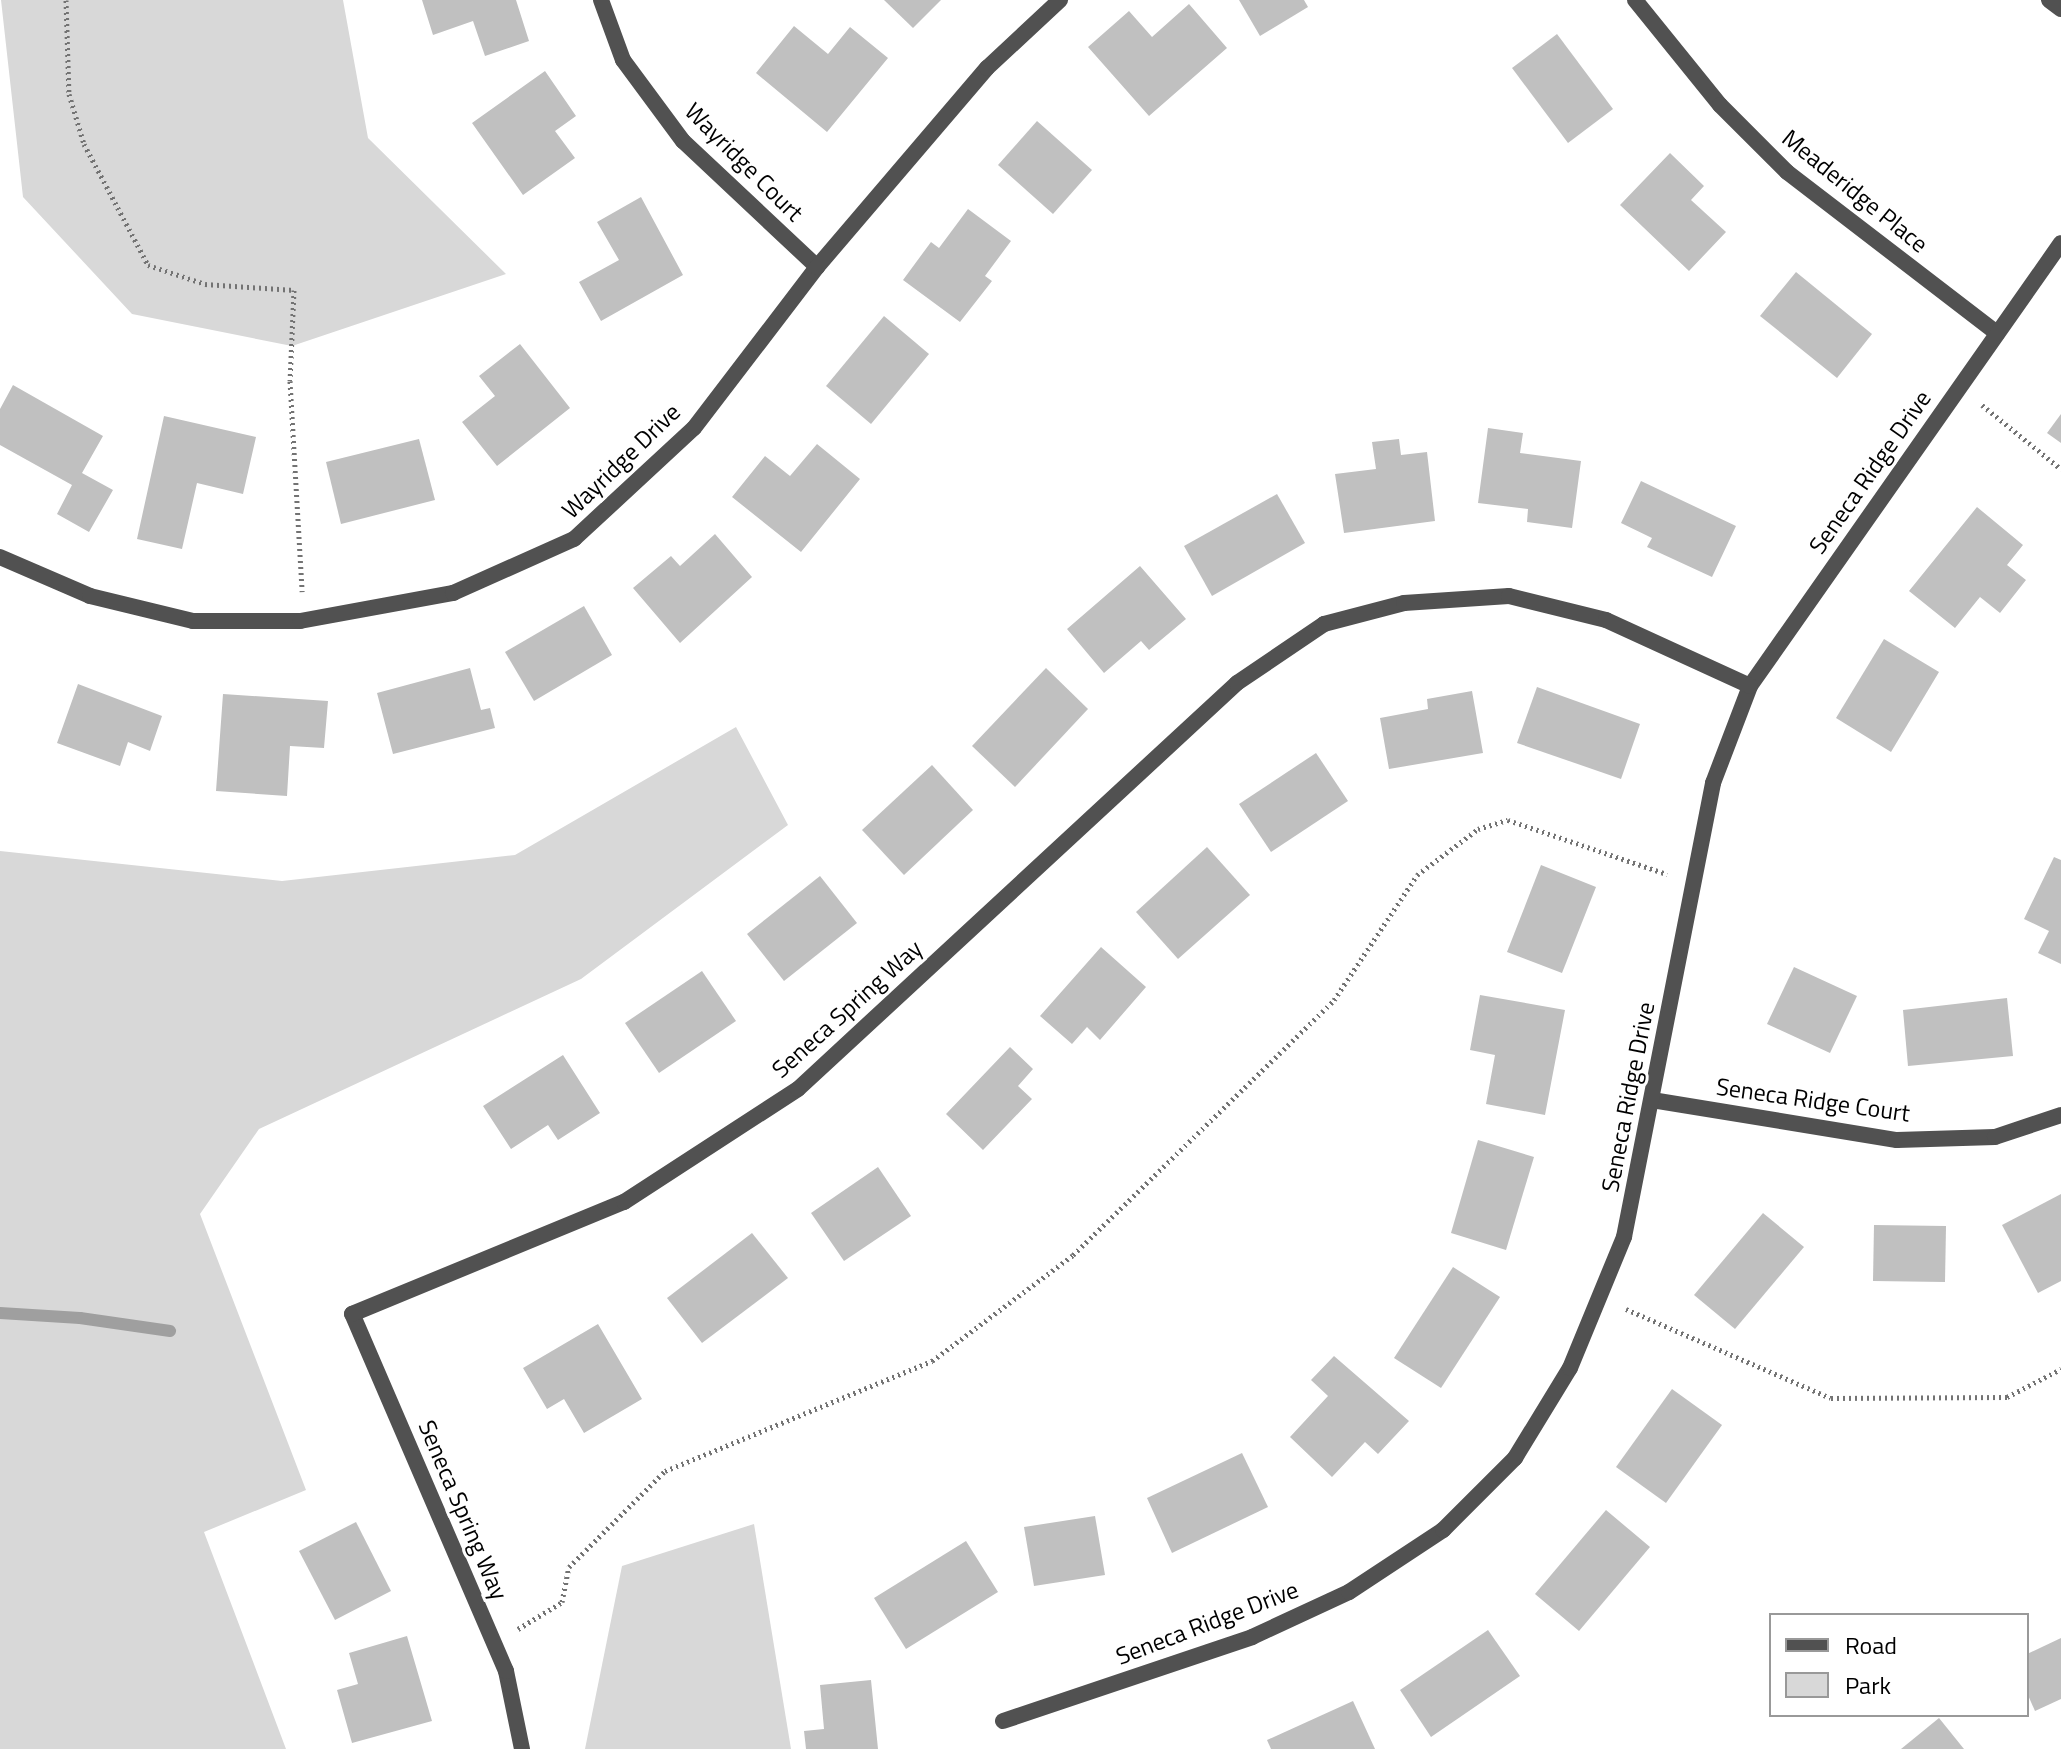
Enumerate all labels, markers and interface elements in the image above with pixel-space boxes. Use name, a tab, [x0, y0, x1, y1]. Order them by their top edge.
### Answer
street label: Wayridge Court	[679, 97, 809, 227]
street label: Meaderidge Place	[1776, 123, 1934, 259]
street label: Seneca Ridge Drive	[1803, 385, 1937, 559]
street label: Wayridge Drive	[556, 398, 686, 524]
street label: Seneca Spring Way	[766, 934, 928, 1084]
street label: Seneca Ridge Drive	[1595, 1000, 1661, 1194]
street label: Seneca Ridge Court	[1714, 1072, 1912, 1128]
street label: Seneca Spring Way	[412, 1416, 514, 1604]
street label: Seneca Ridge Drive	[1112, 1575, 1302, 1671]
legend	[1769, 1613, 2029, 1717]
text: Road	[1845, 1627, 1897, 1663]
text: Park	[1845, 1667, 1891, 1703]

